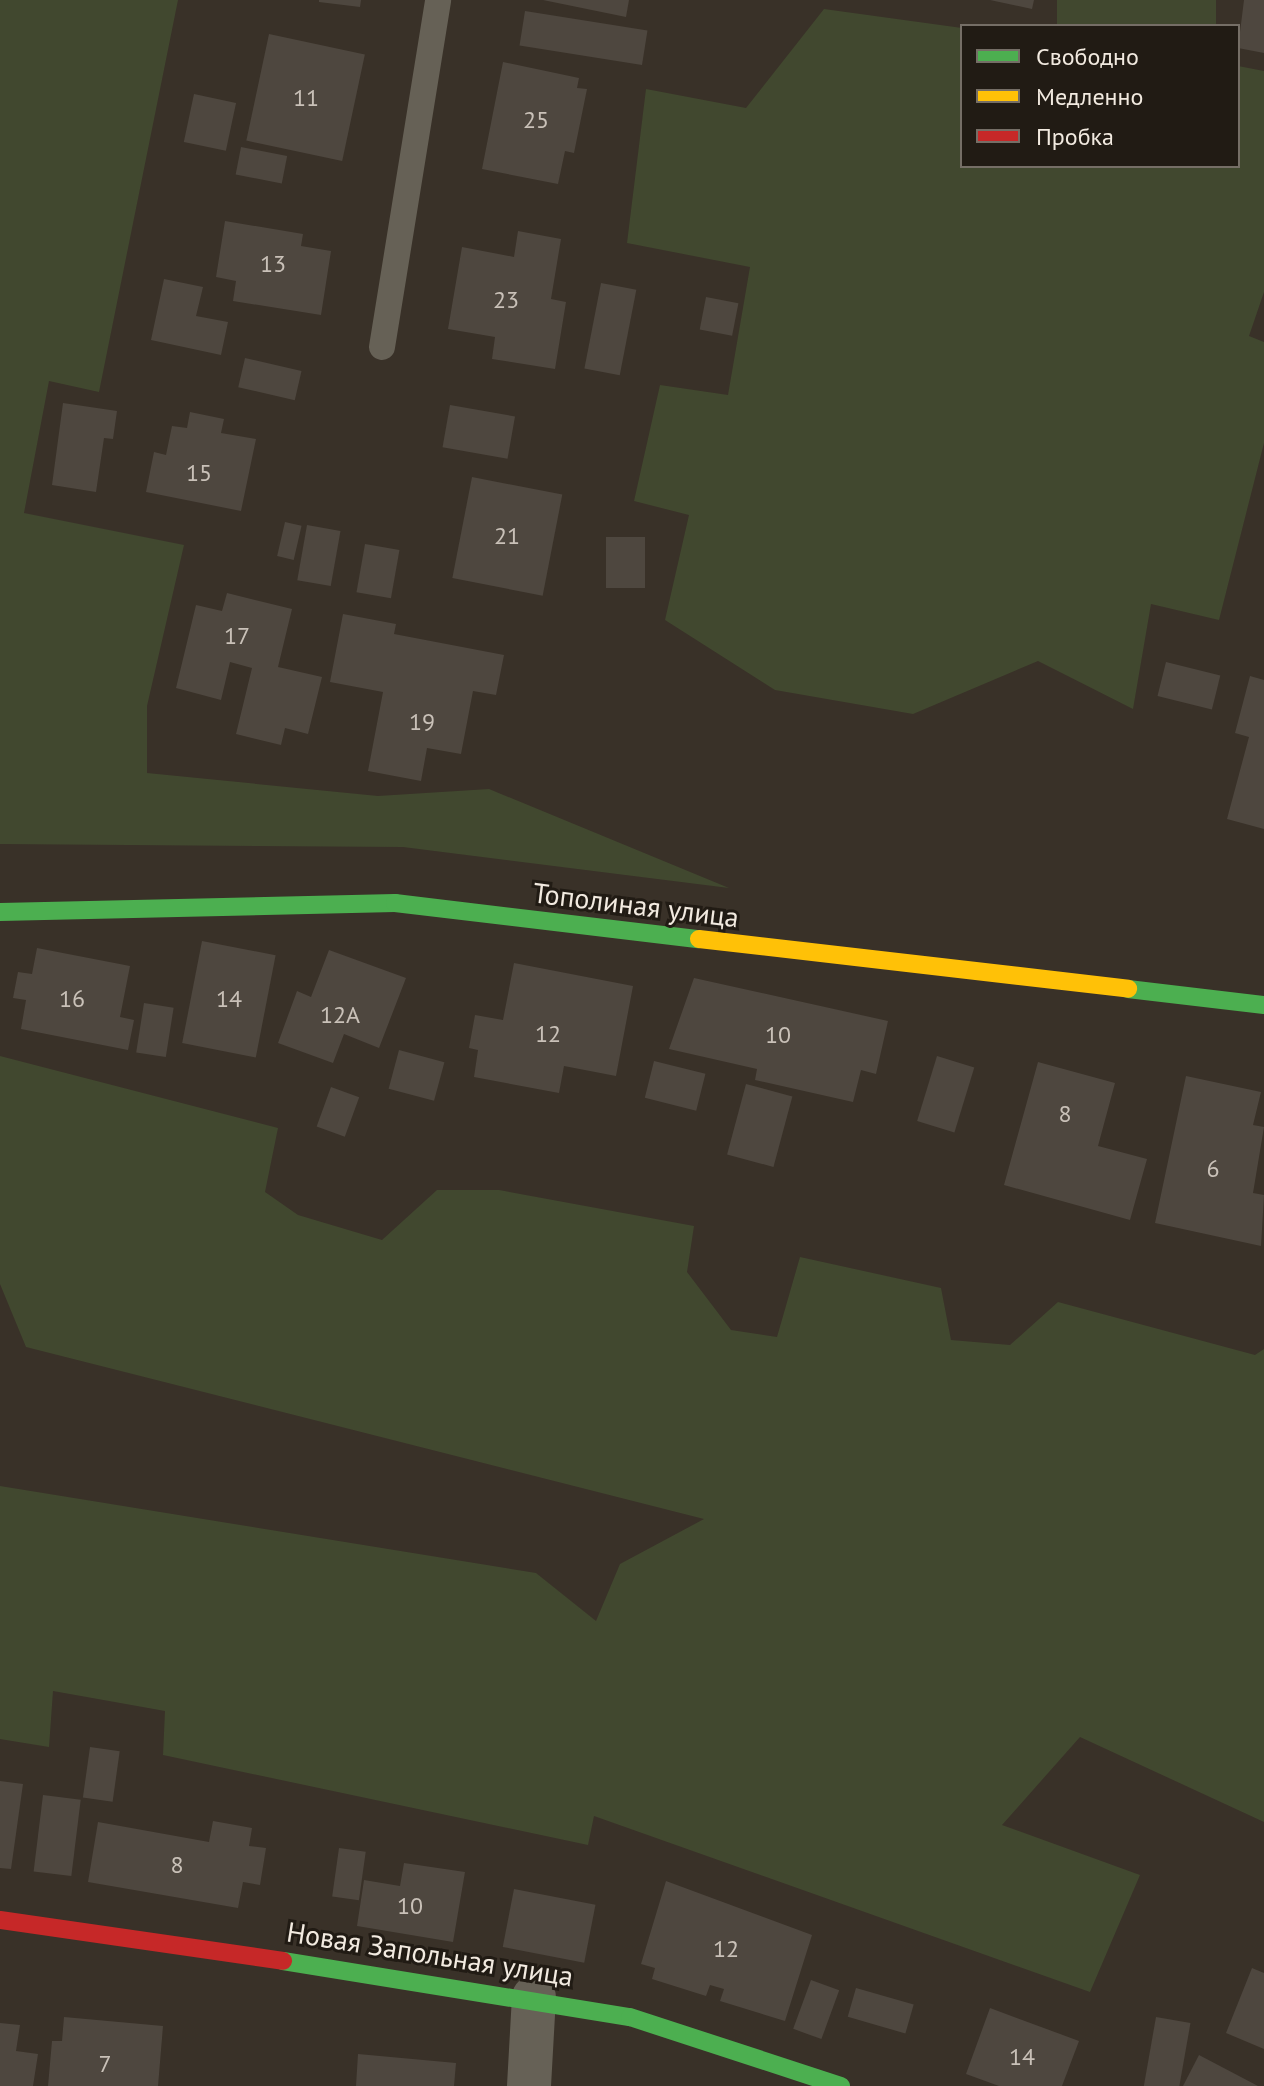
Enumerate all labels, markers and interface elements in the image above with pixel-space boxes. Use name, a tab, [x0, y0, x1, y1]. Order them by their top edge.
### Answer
legend	[960, 24, 1240, 168]
text: Свободно	[1036, 41, 1139, 72]
text: Медленно	[1036, 81, 1143, 112]
house number: 11	[293, 84, 319, 112]
house number: 25	[523, 106, 549, 134]
text: Пробка	[1036, 121, 1114, 152]
house number: 13	[260, 250, 286, 278]
house number: 23	[493, 286, 519, 314]
house number: 15	[186, 459, 212, 487]
house number: 21	[494, 522, 520, 550]
house number: 17	[224, 622, 250, 650]
house number: 19	[409, 708, 435, 736]
street label: Тополиная улица	[531, 876, 741, 934]
house number: 16	[59, 985, 85, 1013]
house number: 14	[216, 985, 242, 1013]
house number: 12А	[320, 1001, 360, 1029]
house number: 12	[535, 1020, 561, 1048]
house number: 10	[765, 1021, 791, 1049]
house number: 8	[1058, 1100, 1072, 1128]
house number: 6	[1206, 1155, 1220, 1183]
house number: 8	[170, 1851, 184, 1879]
house number: 10	[397, 1892, 423, 1920]
street label: Новая Запольная улица	[284, 1915, 576, 1993]
house number: 12	[713, 1935, 739, 1963]
house number: 14	[1009, 2043, 1035, 2071]
house number: 7	[98, 2050, 112, 2078]

